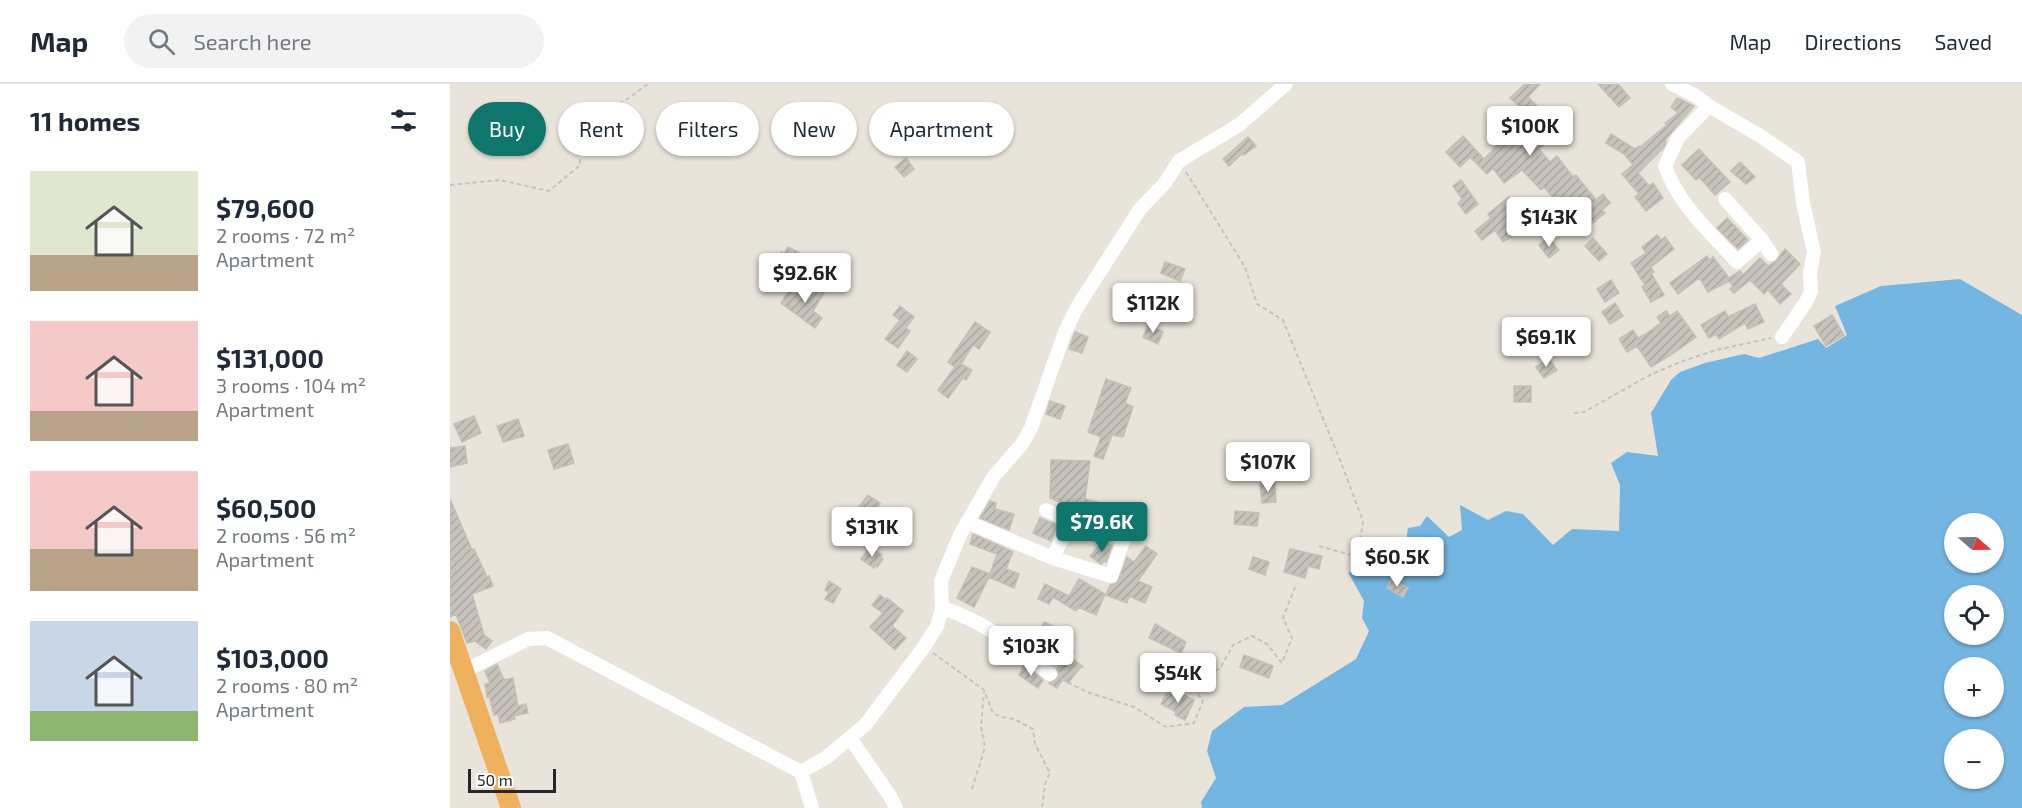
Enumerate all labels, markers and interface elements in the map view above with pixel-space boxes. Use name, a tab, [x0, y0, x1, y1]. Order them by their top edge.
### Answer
search box	[124, 14, 544, 68]
text: Map	[30, 24, 88, 58]
icon: search	[145, 25, 178, 58]
text: Search here	[193, 28, 312, 54]
text: Map	[1729, 29, 1772, 54]
text: Directions	[1805, 29, 1901, 54]
text: Saved	[1934, 29, 1992, 54]
chip: Buy	[468, 102, 546, 156]
chip: Rent	[558, 102, 644, 156]
chip: Filters	[656, 102, 759, 156]
chip: New	[771, 102, 857, 156]
chip: Apartment	[869, 102, 1014, 156]
icon: filters	[387, 104, 420, 137]
text: 11 homes	[30, 105, 140, 136]
pin: $100K	[1488, 106, 1572, 157]
text: $100K	[1501, 113, 1559, 137]
text: $79,600	[216, 192, 315, 223]
icon: home	[78, 195, 150, 267]
pin: $143K	[1507, 197, 1591, 248]
text: $143K	[1521, 204, 1578, 228]
text: 2 rooms · 72 m²	[216, 223, 355, 247]
text: Apartment	[216, 247, 314, 271]
pin: $92.6K	[756, 253, 854, 304]
text: $92.6K	[773, 260, 837, 284]
pin: $112K	[1111, 283, 1195, 334]
text: $112K	[1126, 290, 1180, 314]
pin: $69.1K	[1497, 317, 1595, 368]
text: $69.1K	[1516, 324, 1576, 348]
text: $131,000	[216, 342, 324, 373]
icon: home	[78, 345, 150, 417]
text: 3 rooms · 104 m²	[216, 373, 366, 397]
text: Apartment	[216, 397, 314, 421]
pin: $107K	[1226, 442, 1310, 493]
text: $107K	[1240, 449, 1296, 473]
text: $60,500	[216, 492, 316, 523]
icon: home	[78, 495, 150, 567]
pin: $79.6K	[1053, 502, 1151, 553]
pin: $131K	[830, 507, 914, 558]
text: $79.6K	[1070, 509, 1134, 533]
north arrow	[1944, 513, 2004, 573]
map controls	[1944, 513, 2004, 789]
text: $131K	[846, 514, 898, 538]
text: 2 rooms · 56 m²	[216, 523, 356, 547]
pin: $60.5K	[1348, 537, 1446, 588]
text: $60.5K	[1365, 544, 1429, 568]
text: Apartment	[216, 547, 314, 571]
button: locate	[1944, 585, 2004, 645]
pin: $103K	[989, 626, 1073, 677]
text: $103K	[1003, 633, 1059, 657]
text: $103,000	[216, 642, 329, 673]
icon: home	[78, 645, 150, 717]
pin: $54K	[1142, 653, 1214, 704]
button: +	[1944, 657, 2004, 717]
text: $54K	[1154, 660, 1202, 684]
text: 2 rooms · 80 m²	[216, 673, 358, 697]
text: Apartment	[216, 697, 314, 721]
button: −	[1944, 729, 2004, 789]
scale bar	[468, 766, 556, 794]
text: 50 m	[477, 770, 513, 789]

